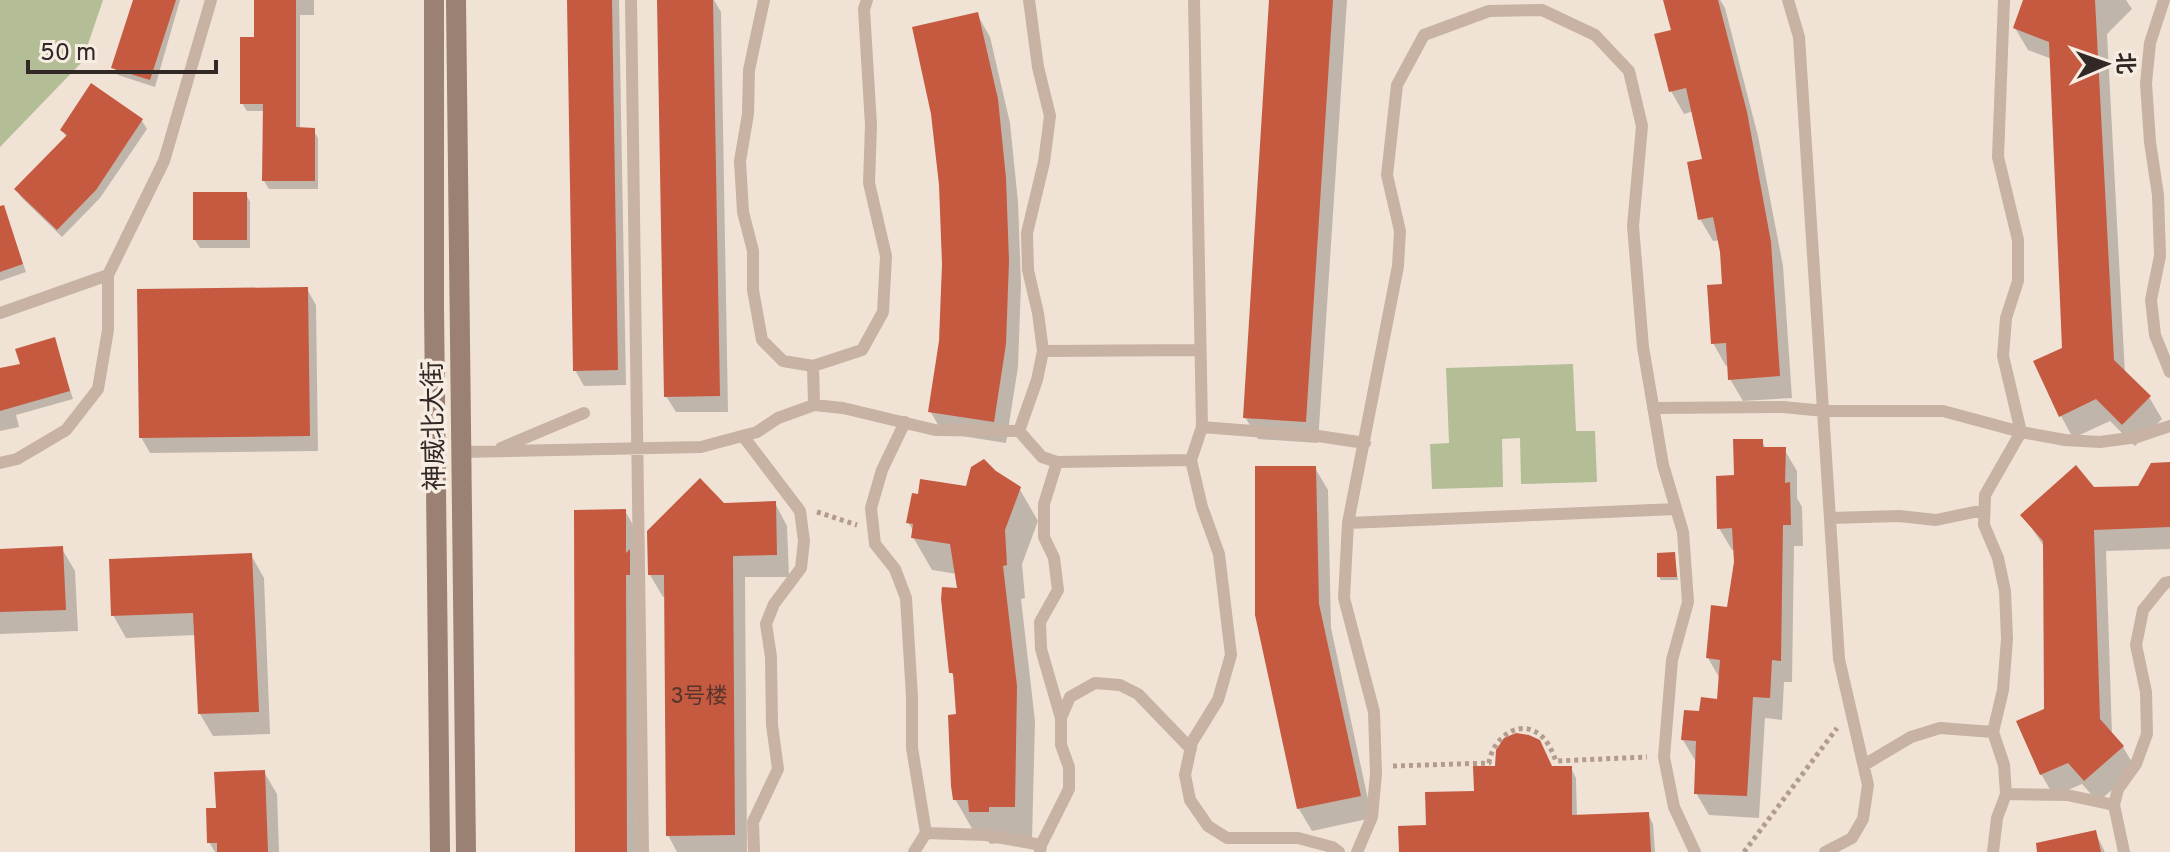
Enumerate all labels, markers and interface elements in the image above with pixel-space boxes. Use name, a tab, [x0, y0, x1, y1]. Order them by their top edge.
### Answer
scale bar	[28, 24, 216, 74]
north arrow	[2066, 24, 2146, 104]
text: 50 m	[40, 39, 96, 69]
text: 北	[2110, 52, 2137, 75]
street label: 神威北大街	[418, 361, 453, 491]
house number: 3号楼	[670, 684, 728, 711]

